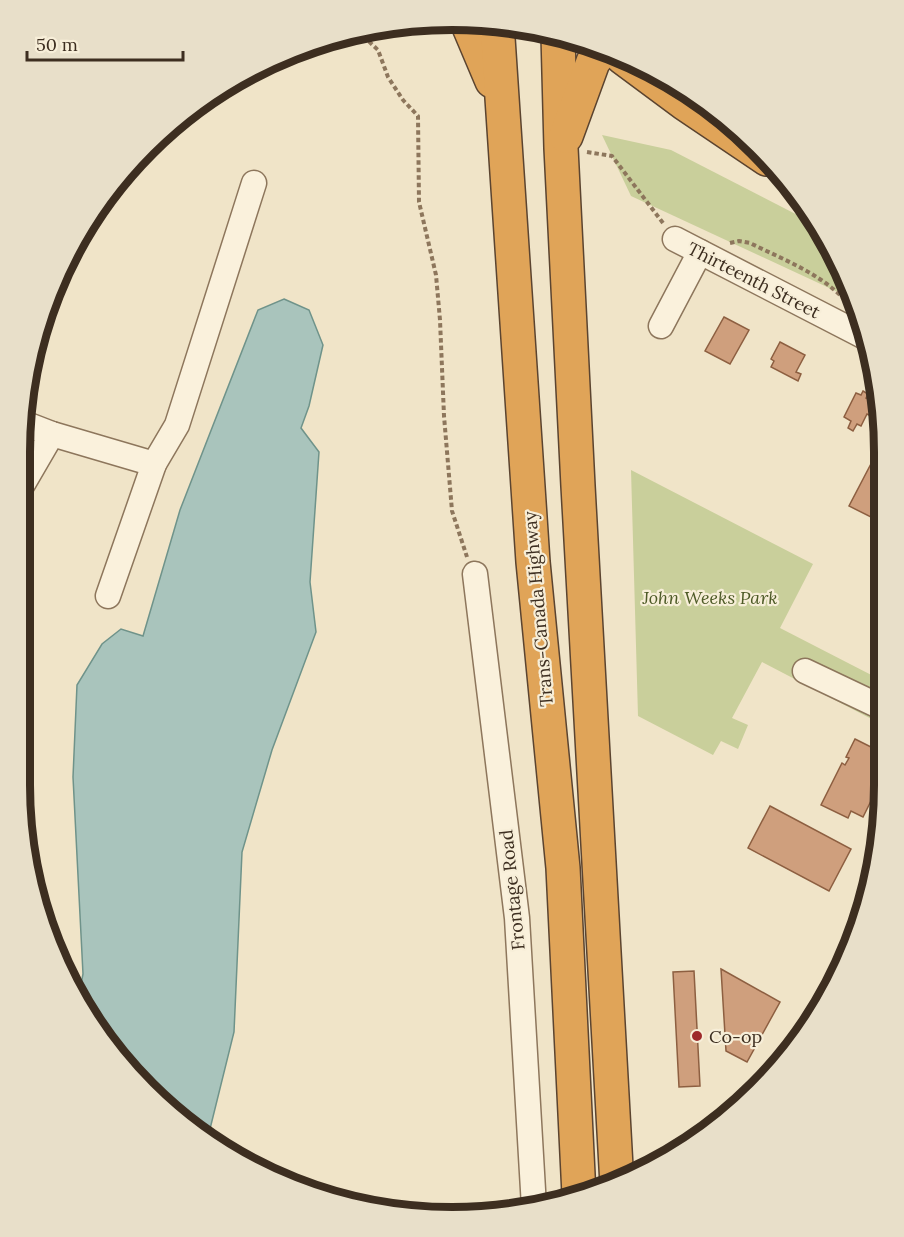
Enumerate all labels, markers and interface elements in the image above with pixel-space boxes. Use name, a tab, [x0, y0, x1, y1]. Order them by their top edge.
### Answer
scale bar	[27, 24, 183, 62]
text: 50 m	[36, 33, 78, 56]
street label: Thirteenth Street	[684, 237, 824, 323]
street label: Trans-Canada Highway	[518, 510, 558, 708]
park label: John Weeks Park	[641, 586, 778, 609]
street label: Frontage Road	[494, 828, 530, 951]
place label: Co-op	[709, 1025, 762, 1048]
marker: Co-op	[690, 1029, 704, 1043]

